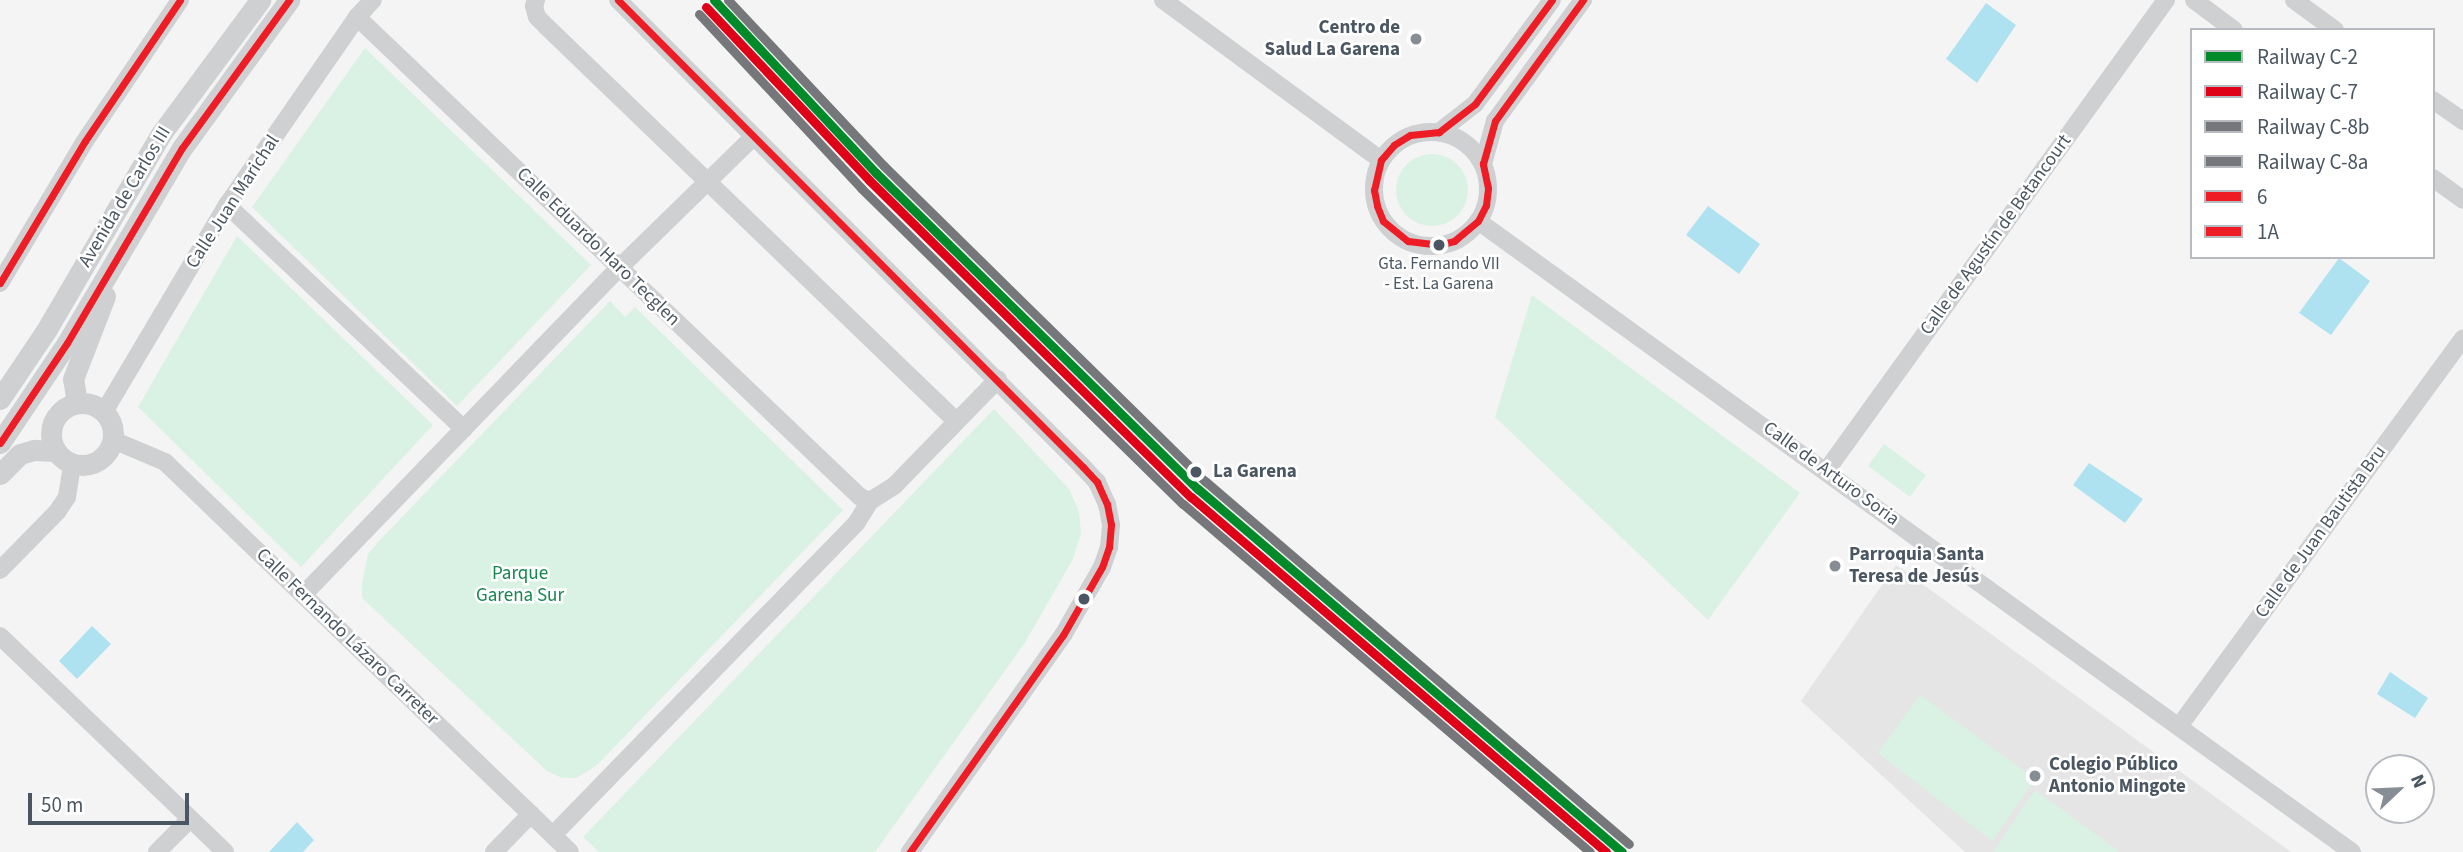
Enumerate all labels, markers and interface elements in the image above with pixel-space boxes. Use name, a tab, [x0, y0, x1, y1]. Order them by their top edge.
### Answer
place label: Centro de Salud La Garena	[1265, 17, 1400, 61]
legend	[2190, 28, 2435, 259]
marker: Centro de Salud La Garena	[1406, 29, 1426, 49]
text: Railway C-2	[2257, 42, 2358, 72]
text: Railway C-7	[2257, 77, 2358, 107]
text: Railway C-8b	[2257, 112, 2369, 142]
street label: Avenida de Carlos III	[74, 123, 176, 271]
street label: Calle de Agustín de Betancourt	[1916, 130, 2076, 340]
street label: Calle Juan Marichal	[181, 131, 285, 273]
text: Railway C-8a	[2257, 147, 2368, 177]
street label: Calle Eduardo Haro Tecglen	[512, 163, 684, 331]
text: 6	[2257, 182, 2267, 212]
text: 1A	[2257, 217, 2279, 247]
marker: Gta. Fernando VII - Est. La Garena	[1432, 238, 1446, 252]
place label: Gta. Fernando VII - Est. La Garena	[1378, 255, 1500, 295]
street label: Calle de Arturo Soria	[1759, 417, 1903, 531]
street label: Calle de Juan Bautista Bru	[2251, 441, 2391, 623]
marker: La Garena	[1185, 461, 1207, 483]
place label: La Garena	[1213, 461, 1297, 483]
street label: Calle Fernando Lázaro Carreter	[251, 544, 443, 730]
place label: Parroquia Santa Teresa de Jesús	[1849, 544, 1984, 588]
marker: Parroquia Santa Teresa de Jesús	[1827, 558, 1843, 574]
park label: Parque Garena Sur	[476, 563, 564, 607]
unlabelled marker	[1077, 592, 1091, 606]
place label: Colegio Público Antonio Mingote	[2049, 754, 2186, 798]
north arrow	[2365, 754, 2435, 824]
marker: Colegio Público Antonio Mingote	[2027, 768, 2043, 784]
text: N	[2403, 770, 2433, 792]
scale bar	[32, 778, 192, 822]
text: 50 m	[41, 790, 83, 820]

